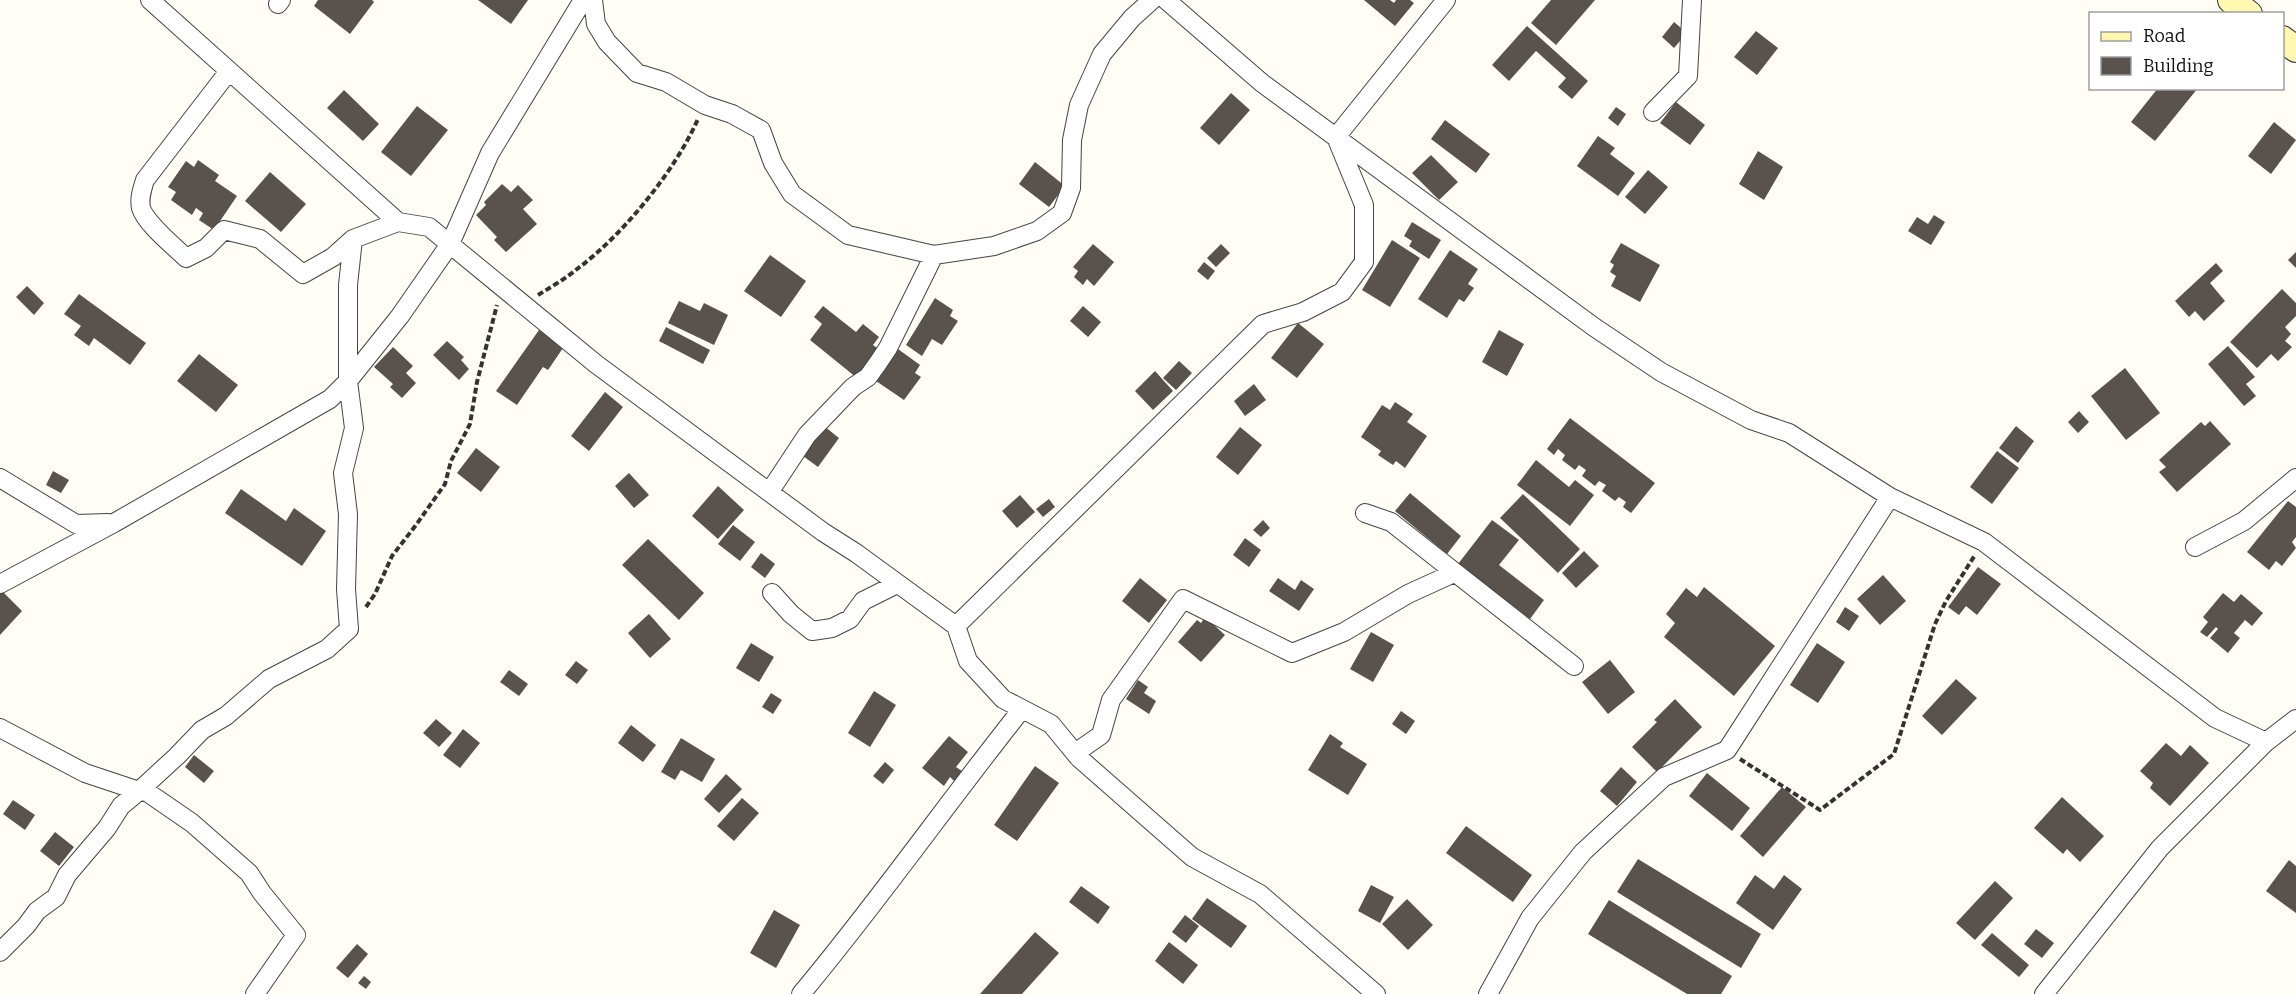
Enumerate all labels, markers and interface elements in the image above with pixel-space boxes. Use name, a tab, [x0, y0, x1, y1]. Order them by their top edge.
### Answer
legend	[2089, 12, 2284, 90]
text: Road	[2143, 25, 2186, 47]
text: Building	[2143, 55, 2214, 77]

